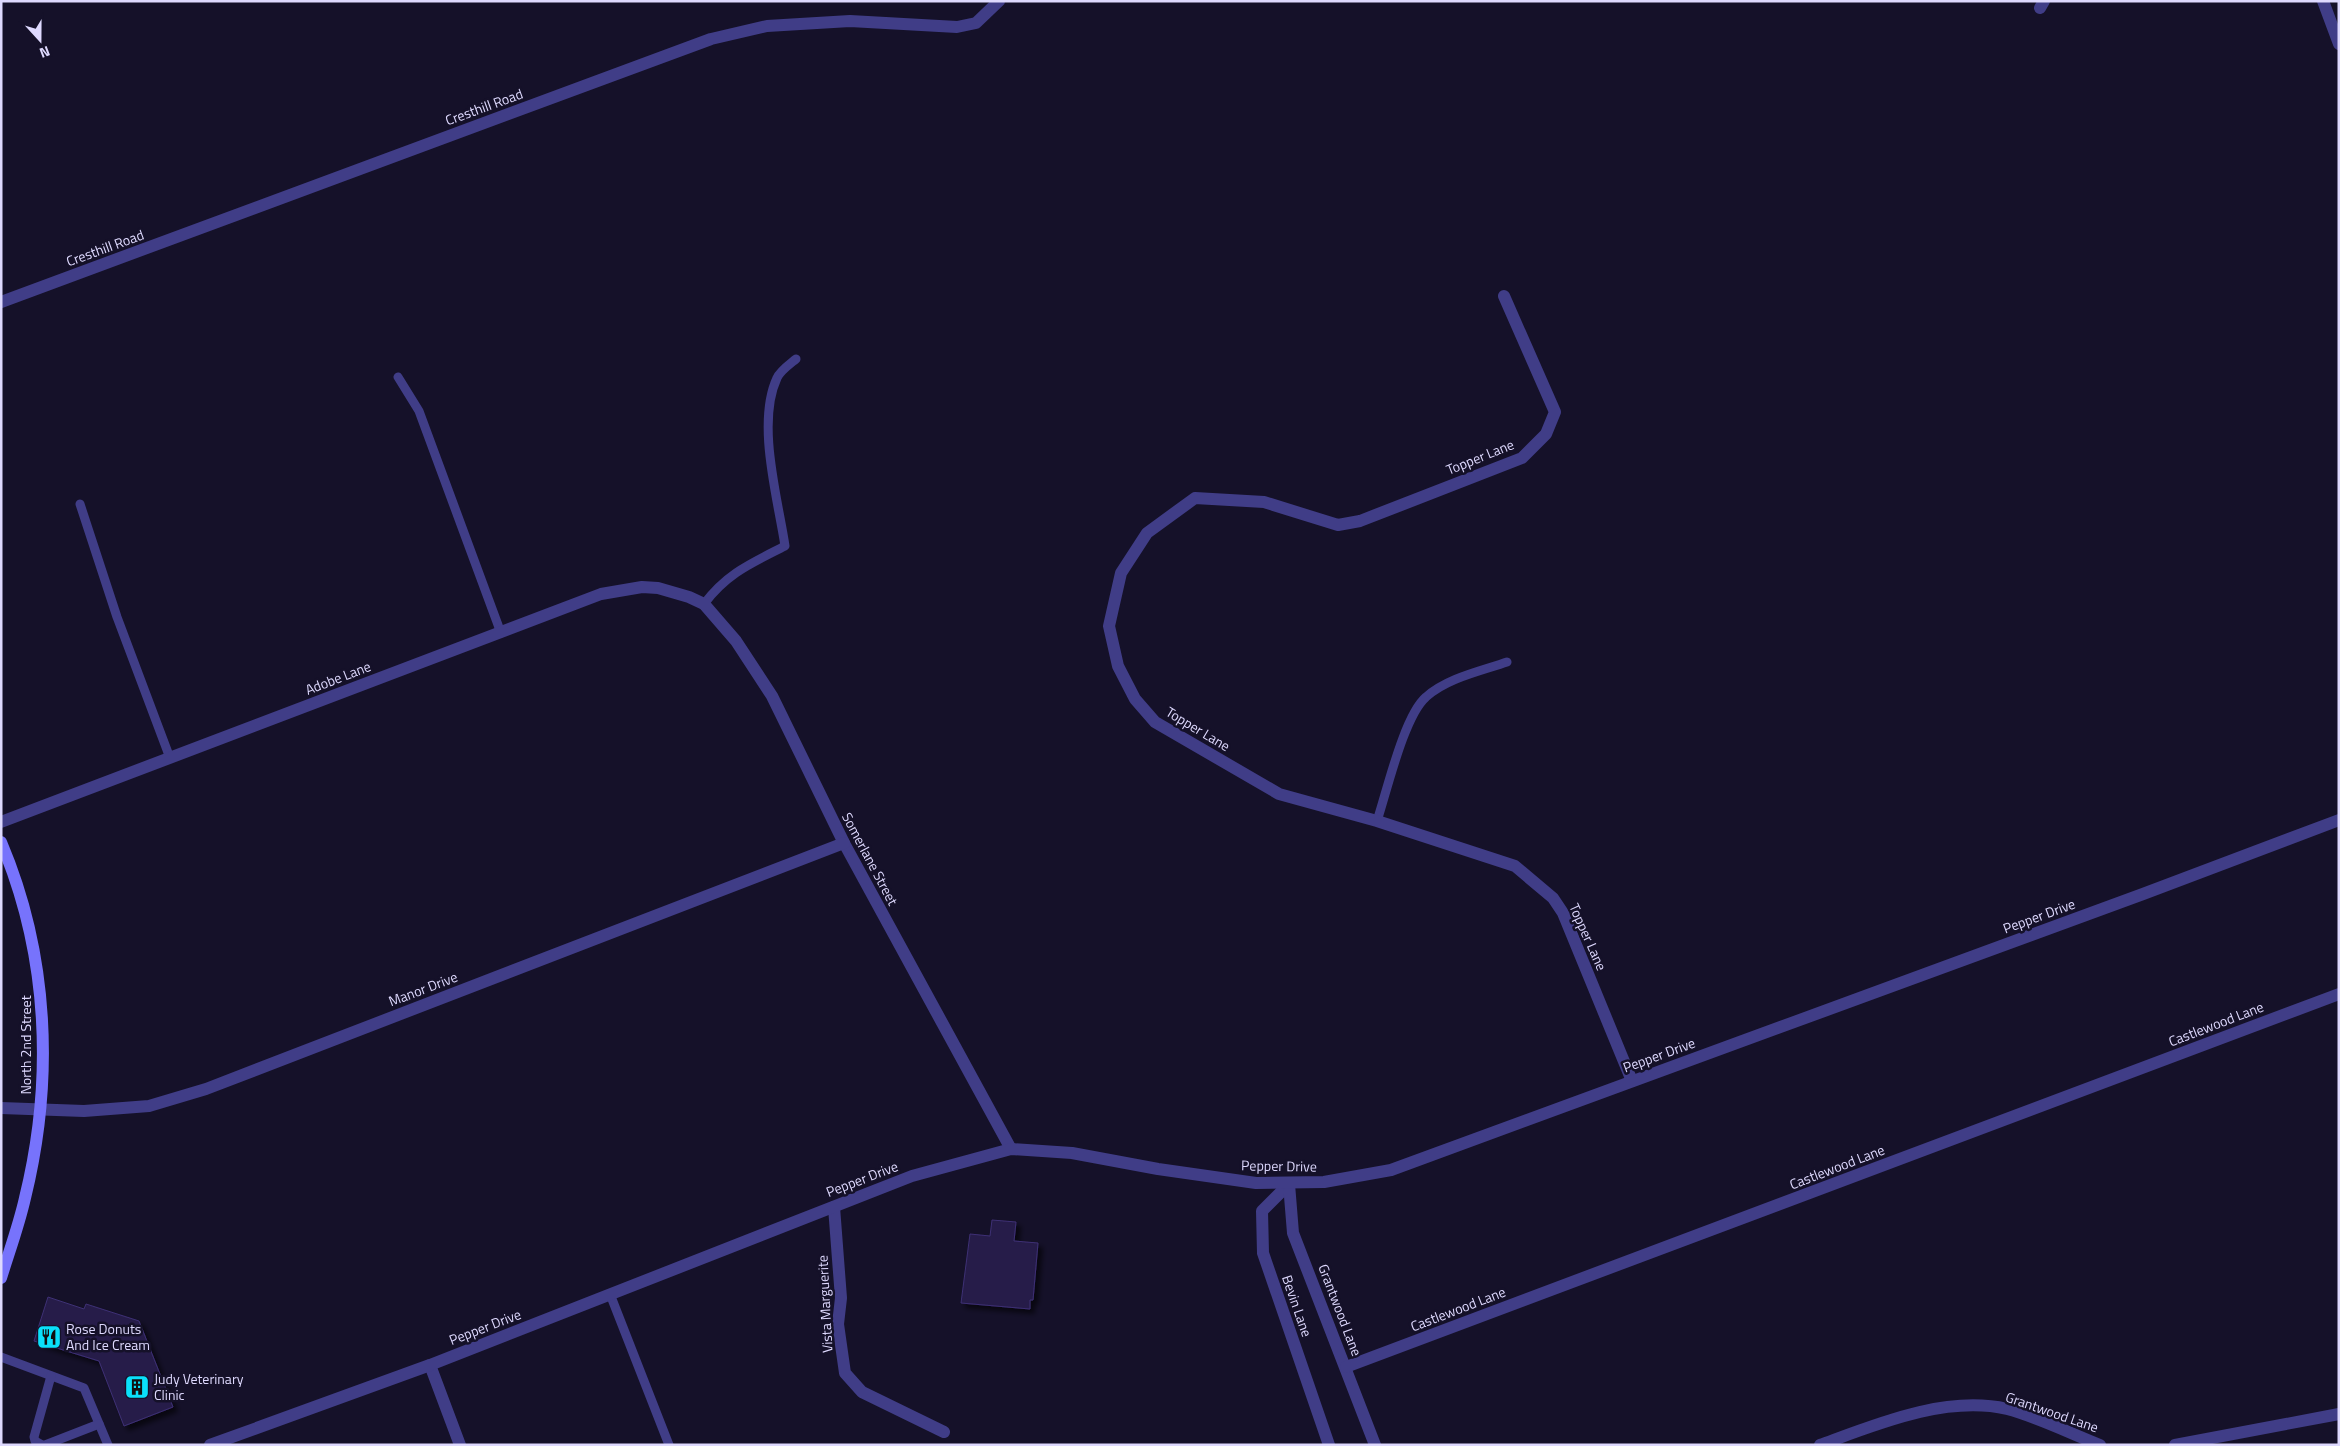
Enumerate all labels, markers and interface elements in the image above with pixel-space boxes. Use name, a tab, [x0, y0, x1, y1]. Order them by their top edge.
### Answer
north arrow	[15, 15, 65, 65]
text: N	[37, 41, 53, 64]
street label: Cresthill Road	[442, 83, 526, 130]
street label: Cresthill Road	[63, 224, 147, 271]
street label: Topper Lane	[1443, 433, 1517, 480]
street label: Adobe Lane	[302, 655, 374, 700]
street label: Topper Lane	[1162, 701, 1234, 756]
street label: Somerlane Street	[837, 809, 904, 909]
street label: Pepper Drive	[2000, 893, 2078, 938]
street label: Topper Lane	[1564, 900, 1613, 974]
street label: Manor Drive	[385, 966, 460, 1011]
street label: North 2nd Street	[15, 995, 36, 1095]
street label: Castlewood Lane	[2165, 996, 2266, 1051]
street label: Pepper Drive	[1620, 1032, 1698, 1077]
street label: Castlewood Lane	[1786, 1139, 1887, 1194]
street label: Pepper Drive	[1241, 1154, 1317, 1177]
street label: Pepper Drive	[823, 1155, 901, 1202]
street label: Vista Marguerite	[811, 1255, 838, 1353]
street label: Grantwood Lane	[1313, 1261, 1368, 1359]
street label: Bevin Lane	[1277, 1272, 1318, 1340]
street label: Castlewood Lane	[1407, 1281, 1508, 1336]
street label: Pepper Drive	[446, 1303, 524, 1350]
place label: Rose Donuts And Ice Cream	[66, 1318, 150, 1355]
restaurant icon: Rose Donuts And Ice Cream	[36, 1324, 62, 1350]
place label: Judy Veterinary Clinic	[154, 1368, 244, 1405]
building icon: Judy Veterinary Clinic	[124, 1374, 150, 1400]
street label: Grantwood Lane	[2003, 1386, 2101, 1437]

